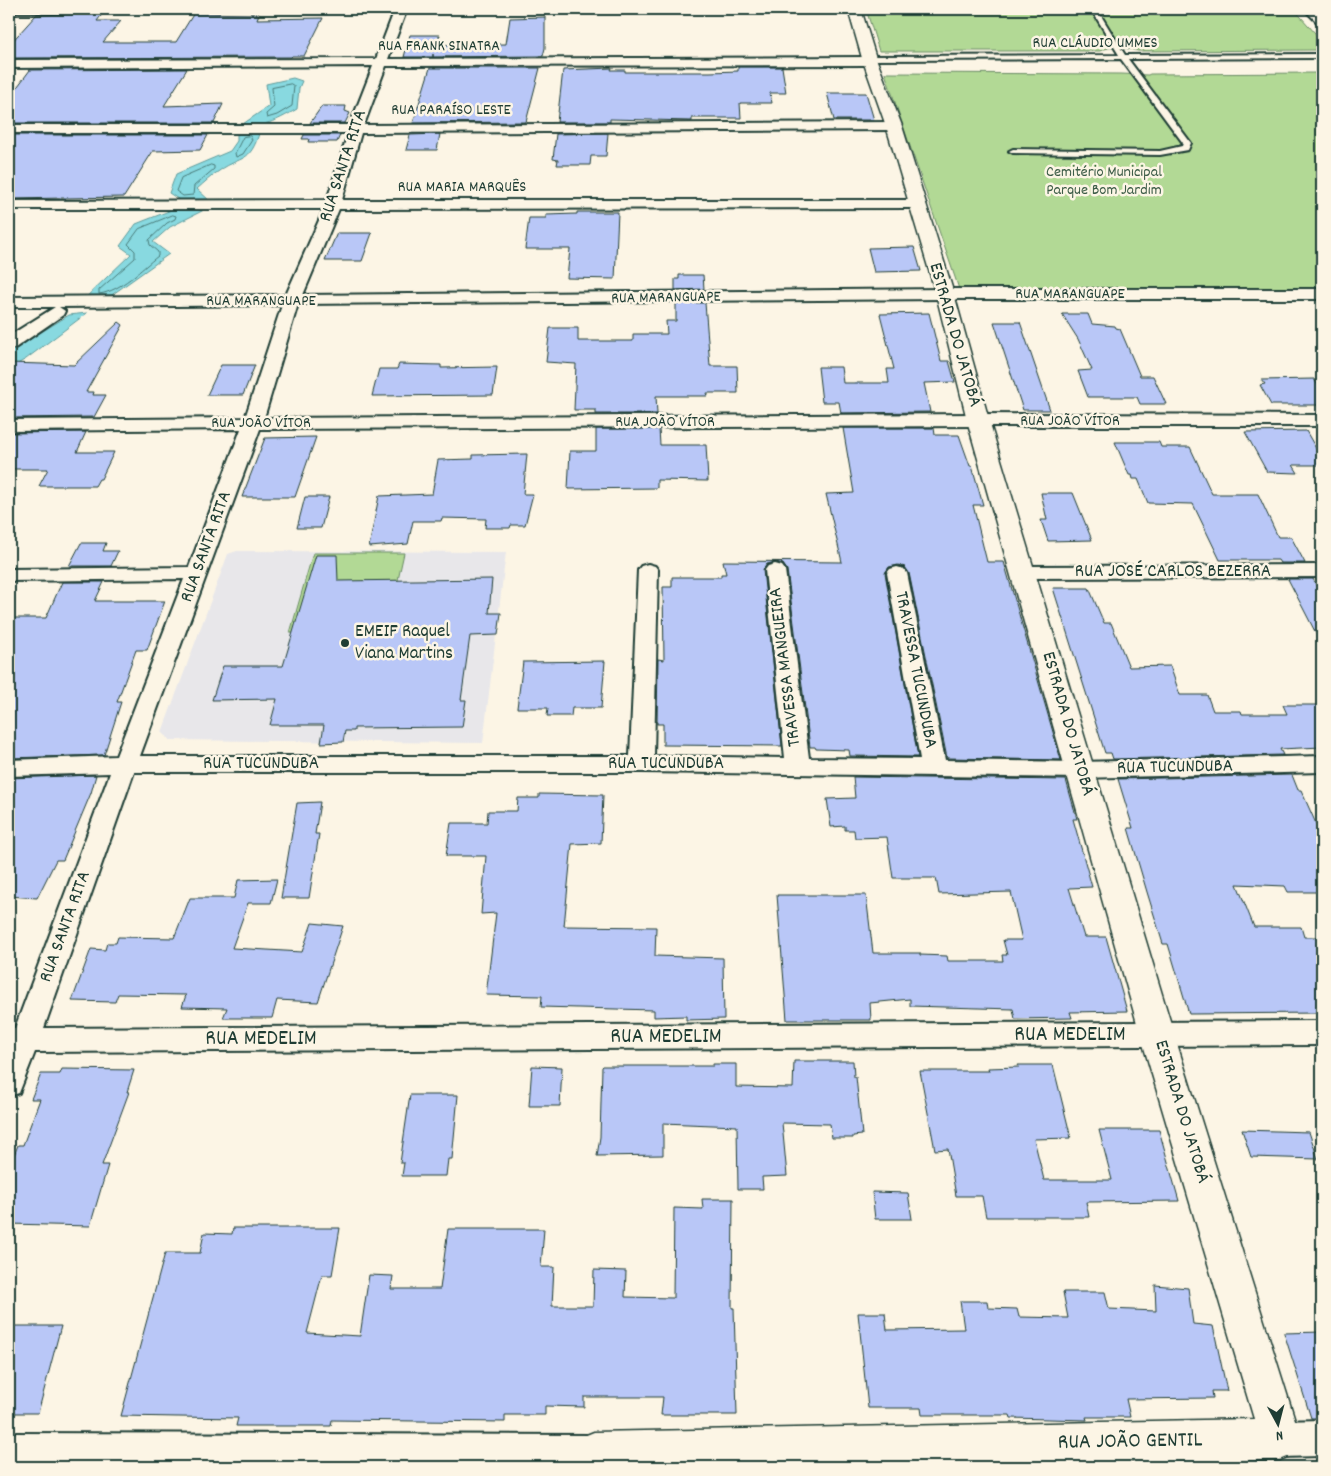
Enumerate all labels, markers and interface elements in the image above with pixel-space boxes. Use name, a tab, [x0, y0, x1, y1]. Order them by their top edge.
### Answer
street label: RUA CLÁUDIO UMMES	[1032, 32, 1158, 55]
street label: RUA FRANK SINATRA	[378, 35, 500, 58]
street label: RUA PARAÍSO LESTE	[391, 99, 511, 122]
street label: RUA SANTA RITA	[313, 106, 375, 226]
park label: Cemitério Municipal Parque Bom Jardim	[1046, 161, 1162, 202]
street label: RUA MARIA MARQUÊS	[398, 176, 526, 199]
street label: ESTRADA DO JATOBÁ	[921, 260, 987, 410]
street label: RUA MARANGUAPE	[1015, 283, 1125, 306]
street label: RUA MARANGUAPE	[611, 286, 722, 310]
street label: RUA MARANGUAPE	[206, 290, 316, 313]
street label: RUA JOÃO VÍTOR	[1020, 410, 1120, 433]
street label: RUA JOÃO VÍTOR	[615, 411, 715, 434]
street label: RUA JOÃO VÍTOR	[211, 412, 311, 435]
street label: RUA SANTA RITA	[174, 488, 240, 606]
street label: RUA JOSÉ CARLOS BEZERRA	[1075, 559, 1271, 586]
street label: TRAVESSA MANGUEIRA	[763, 586, 809, 748]
street label: TRAVESSA TUCUNDUBA	[887, 589, 943, 751]
place label: EMEIF Raquel Viana Martins	[355, 619, 453, 668]
marker: EMEIF Raquel Viana Martins	[339, 637, 351, 649]
street label: ESTRADA DO JATOBÁ	[1034, 649, 1100, 799]
street label: RUA TUCUNDUBA	[203, 751, 319, 778]
street label: RUA TUCUNDUBA	[608, 751, 724, 778]
street label: RUA TUCUNDUBA	[1117, 753, 1233, 783]
street label: RUA SANTA RITA	[33, 868, 99, 986]
street label: RUA MEDELIM	[1014, 1020, 1126, 1051]
street label: RUA MEDELIM	[610, 1022, 722, 1053]
street label: RUA MEDELIM	[205, 1024, 317, 1055]
street label: ESTRADA DO JATOBÁ	[1146, 1037, 1216, 1187]
north arrow	[1254, 1398, 1304, 1448]
street label: RUA JOÃO GENTIL	[1057, 1425, 1203, 1459]
text: N	[1275, 1425, 1284, 1445]

